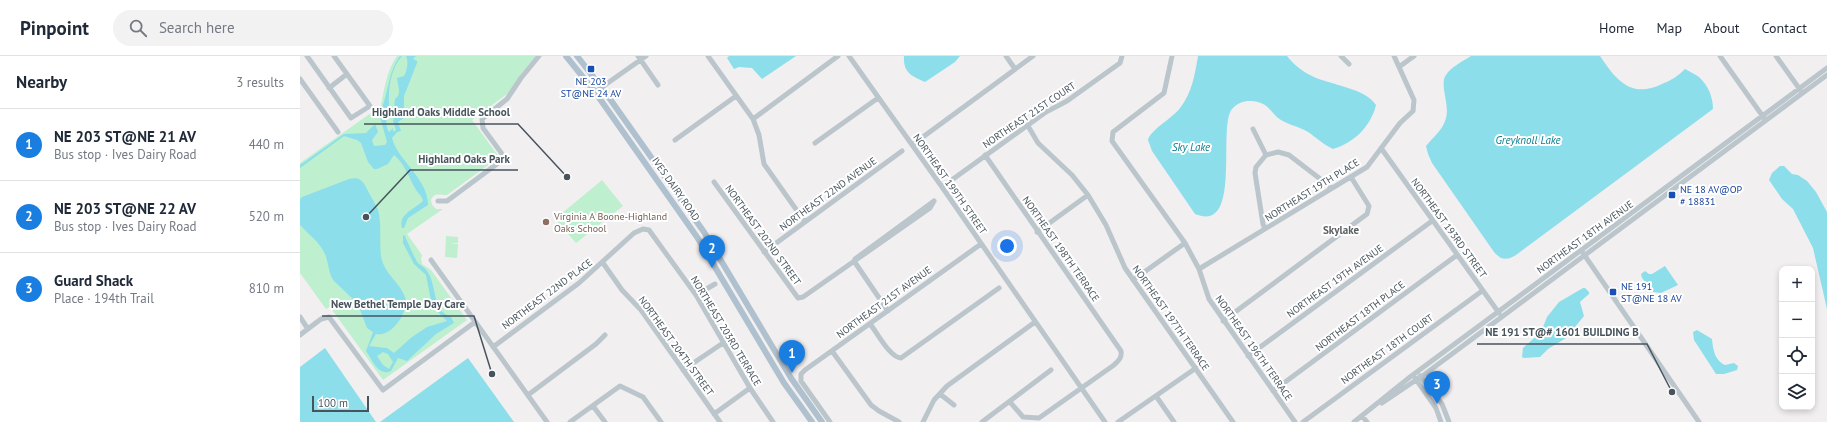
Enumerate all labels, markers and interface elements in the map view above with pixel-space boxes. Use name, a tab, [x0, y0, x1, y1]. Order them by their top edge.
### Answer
search box	[113, 10, 393, 46]
text: Pinpoint	[20, 16, 89, 40]
icon: search	[127, 17, 149, 39]
text: Search here	[159, 18, 235, 37]
text: Home	[1599, 19, 1634, 37]
text: Map	[1656, 19, 1682, 37]
text: About	[1704, 19, 1740, 37]
text: Contact	[1762, 19, 1807, 37]
marker: NE 203 ST@NE 24 AV	[586, 64, 596, 74]
text: Nearby	[16, 71, 67, 93]
text: 3 results	[236, 74, 284, 91]
place label: NE 203 ST@NE 24 AV	[561, 75, 622, 100]
street label: NORTHEAST 21ST COURT	[980, 79, 1078, 151]
callout: Highland Oaks Middle School	[364, 101, 518, 124]
text: Highland Oaks Middle School	[372, 105, 511, 119]
text: NE 203 ST@NE 21 AV	[54, 127, 196, 146]
street label: NORTHEAST 199TH STREET	[910, 131, 990, 237]
water label: Greyknoll Lake	[1495, 133, 1561, 147]
text: 1	[25, 136, 33, 153]
text: 440 m	[249, 136, 284, 153]
water label: Sky Lake	[1172, 140, 1210, 154]
text: Bus stop · Ives Dairy Road	[54, 146, 197, 163]
callout: Highland Oaks Park	[410, 147, 518, 170]
text: Highland Oaks Park	[418, 152, 510, 166]
street label: NORTHEAST 22ND AVENUE	[777, 154, 879, 234]
street label: IVES DAIRY ROAD	[649, 155, 703, 223]
street label: NORTHEAST 19TH PLACE	[1262, 156, 1362, 224]
street label: NORTHEAST 193RD STREET	[1408, 176, 1490, 281]
street label: NORTHEAST 202ND STREET	[722, 182, 804, 288]
place label: NE 18 AV@OP # 18831	[1680, 183, 1743, 208]
marker: NE 18 AV@OP # 18831	[1667, 190, 1677, 200]
street label: NORTHEAST 198TH TERRACE	[1020, 194, 1102, 304]
street label: NORTHEAST 18TH AVENUE	[1534, 198, 1636, 276]
text: NE 203 ST@NE 22 AV	[54, 199, 196, 218]
text: 2	[25, 208, 33, 225]
text: 520 m	[249, 208, 284, 225]
place label: Virginia A Boone-Highland Oaks School	[553, 210, 667, 235]
marker: Virginia A Boone-Highland Oaks School	[541, 217, 551, 227]
text: Bus stop · Ives Dairy Road	[54, 218, 197, 235]
district label: Skylake	[1323, 223, 1360, 237]
pin: 2	[699, 235, 725, 268]
your location	[997, 236, 1017, 256]
street label: NORTHEAST 19TH AVENUE	[1284, 242, 1386, 320]
street label: NORTHEAST 22ND PLACE	[499, 256, 595, 332]
street label: NORTHEAST 21ST AVENUE	[834, 263, 934, 341]
street label: NORTHEAST 197TH TERRACE	[1130, 263, 1212, 373]
map controls	[1779, 266, 1815, 410]
button: +	[1779, 266, 1815, 302]
text: Guard Shack	[54, 271, 133, 290]
street label: NORTHEAST 203RD TERRACE	[688, 274, 764, 388]
street label: NORTHEAST 18TH PLACE	[1313, 278, 1407, 354]
text: 3	[25, 280, 33, 297]
text: 810 m	[249, 280, 284, 297]
place label: NE 191 ST@NE 18 AV	[1621, 280, 1682, 305]
marker: NE 191 ST@NE 18 AV	[1608, 287, 1618, 297]
text: Place · 194th Trail	[54, 290, 154, 307]
callout: New Bethel Temple Day Care	[322, 293, 474, 316]
street label: NORTHEAST 196TH TERRACE	[1213, 293, 1295, 403]
street label: NORTHEAST 204TH STREET	[636, 294, 717, 399]
text: New Bethel Temple Day Care	[331, 297, 465, 311]
button: −	[1779, 302, 1815, 338]
street label: NORTHEAST 18TH COURT	[1338, 311, 1436, 387]
callout: NE 191 ST@# 1601 BUILDING B	[1477, 321, 1647, 344]
text: NE 191 ST@# 1601 BUILDING B	[1485, 325, 1639, 339]
button: locate	[1779, 338, 1815, 374]
pin: 1	[779, 340, 805, 373]
pin: 3	[1424, 371, 1450, 404]
button: layers	[1779, 374, 1815, 410]
scale bar	[312, 394, 369, 413]
text: 100 m	[318, 396, 348, 410]

